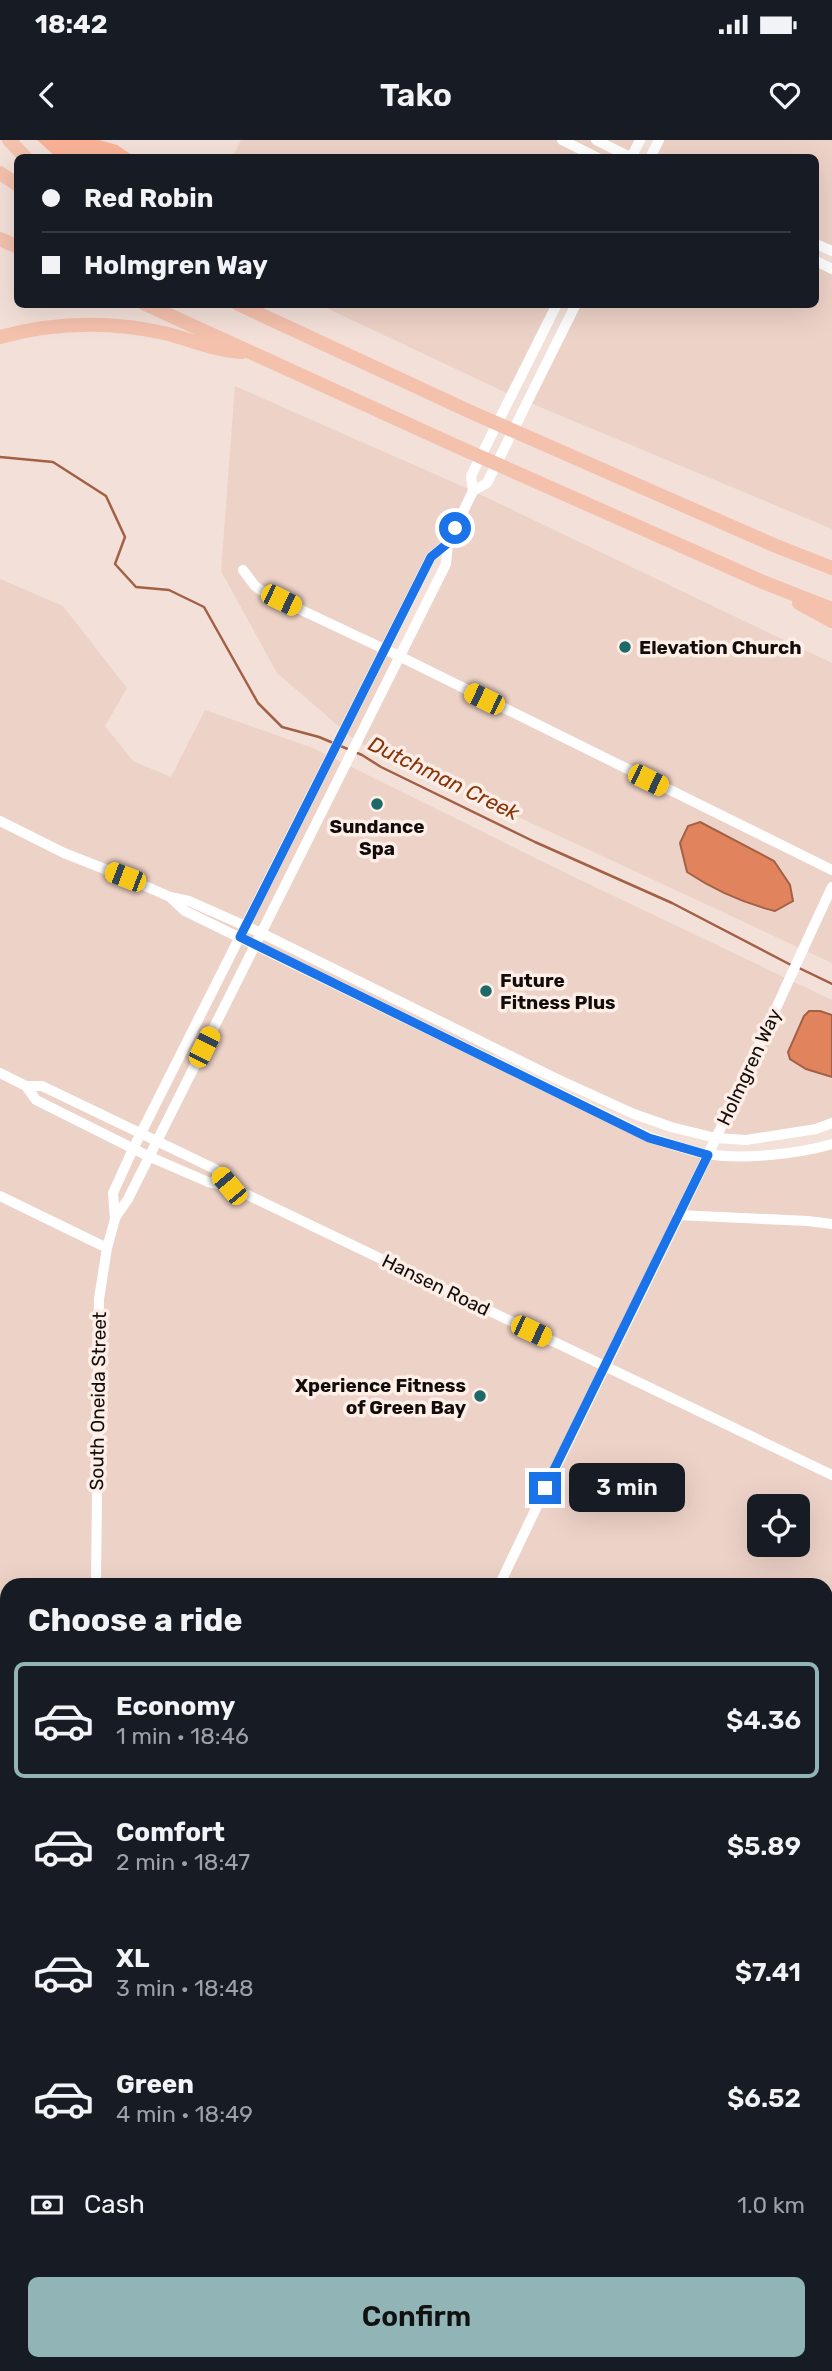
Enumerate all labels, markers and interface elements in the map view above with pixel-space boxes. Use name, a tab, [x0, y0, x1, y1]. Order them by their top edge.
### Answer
text: 18:42	[35, 9, 108, 40]
icon: back	[28, 76, 66, 114]
text: Tako	[380, 76, 452, 114]
icon: heart	[766, 76, 804, 114]
text: Red Robin	[84, 183, 213, 214]
text: Holmgren Way	[84, 250, 268, 281]
route start	[439, 512, 471, 544]
car	[258, 581, 305, 619]
place label: Elevation Church	[639, 636, 802, 659]
marker: Elevation Church	[617, 639, 633, 655]
car	[461, 680, 508, 718]
water label: Dutchman Creek	[365, 731, 524, 826]
car	[625, 761, 672, 799]
marker: Sundance Spa	[369, 796, 385, 812]
place label: Sundance Spa	[330, 815, 424, 860]
car	[102, 860, 149, 894]
place label: Future Fitness Plus	[500, 969, 616, 1014]
marker: Future Fitness Plus	[478, 983, 494, 999]
street label: Holmgren Way	[712, 1005, 786, 1129]
car	[186, 1024, 223, 1070]
car	[208, 1163, 251, 1209]
street label: Hansen Road	[378, 1249, 494, 1321]
street label: South Oneida Street	[85, 1311, 111, 1491]
car	[508, 1313, 555, 1349]
place label: Xperience Fitness of Green Bay	[295, 1374, 467, 1419]
marker: Xperience Fitness of Green Bay	[472, 1388, 488, 1404]
callout: 3 min	[570, 1464, 685, 1512]
route end	[529, 1472, 561, 1504]
text: 3 min	[596, 1473, 658, 1501]
map controls	[747, 1494, 810, 1557]
button: locate	[747, 1494, 810, 1557]
text: Choose a ride	[28, 1601, 242, 1639]
icon: car	[32, 1689, 95, 1752]
text: Economy	[116, 1691, 235, 1722]
text: $4.36	[726, 1705, 801, 1736]
text: 1 min · 18:46	[116, 1722, 249, 1750]
icon: car	[32, 1815, 95, 1878]
text: Comfort	[116, 1817, 225, 1848]
text: $5.89	[727, 1831, 801, 1862]
text: 2 min · 18:47	[116, 1848, 250, 1876]
icon: car	[32, 1941, 95, 2004]
text: XL	[116, 1943, 149, 1974]
text: $7.41	[735, 1957, 801, 1988]
text: 3 min · 18:48	[116, 1974, 254, 2002]
icon: car	[32, 2067, 95, 2130]
text: Green	[116, 2069, 194, 2100]
text: $6.52	[727, 2083, 801, 2114]
text: 4 min · 18:49	[116, 2100, 253, 2128]
icon: cash	[28, 2186, 66, 2224]
text: Cash	[84, 2189, 145, 2220]
text: 1.0 km	[737, 2191, 805, 2219]
button: Confirm	[28, 2277, 805, 2357]

